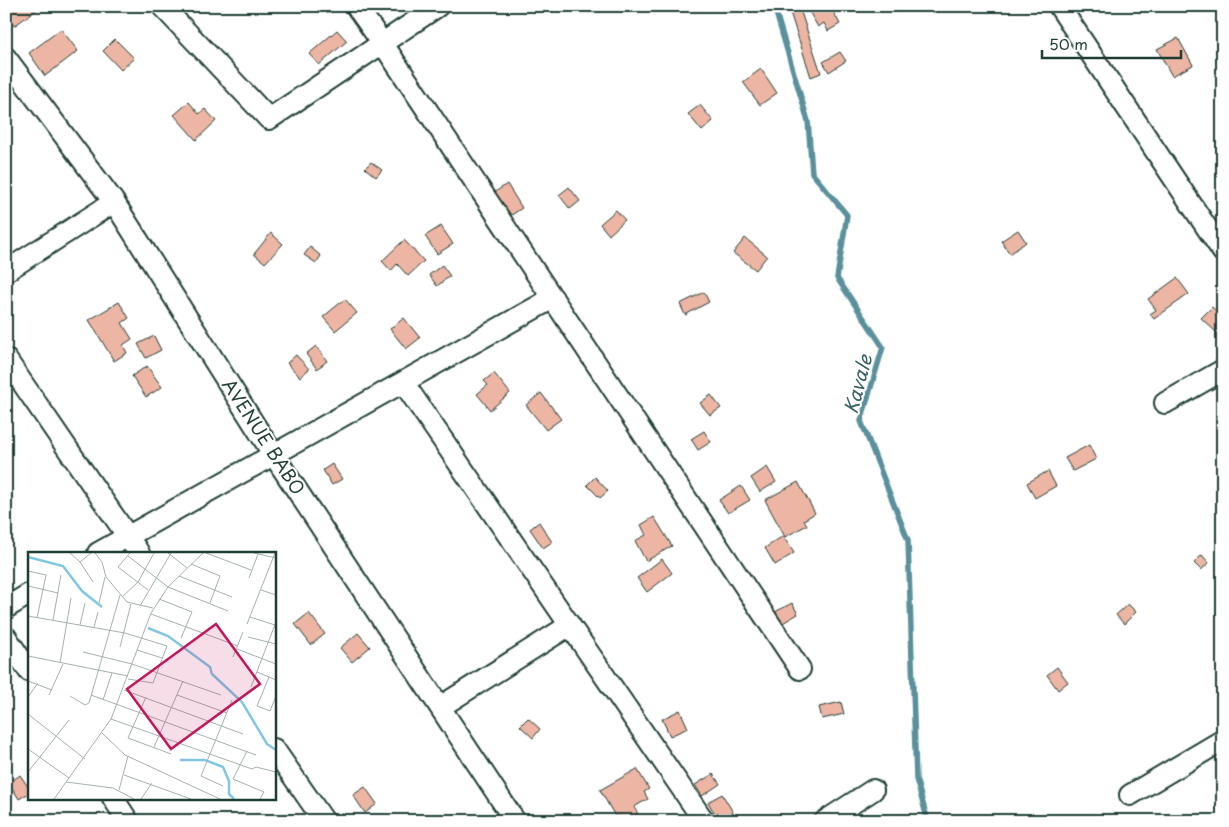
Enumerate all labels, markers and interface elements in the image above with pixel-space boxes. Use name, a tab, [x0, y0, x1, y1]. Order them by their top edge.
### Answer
scale bar	[1042, 28, 1180, 60]
text: 50 m	[1049, 32, 1088, 55]
water label: Kavale	[836, 351, 878, 417]
street label: AVENUE BABO	[216, 373, 312, 500]
inset map	[28, 552, 275, 800]

